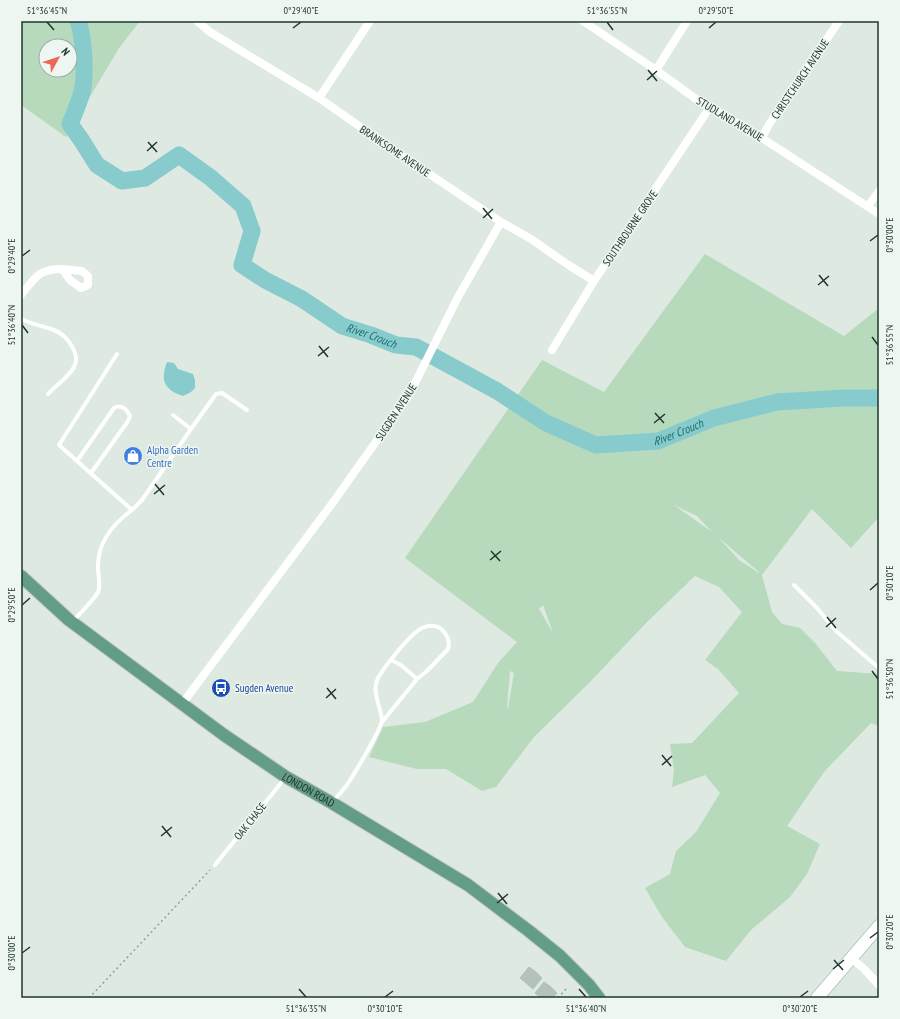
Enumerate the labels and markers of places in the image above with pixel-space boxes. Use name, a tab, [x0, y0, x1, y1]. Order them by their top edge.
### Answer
place label: Alpha Garden Centre	[147, 443, 198, 470]
shop icon: Alpha Garden Centre	[122, 445, 144, 467]
bus stop icon: Sugden Avenue	[210, 677, 232, 699]
place label: Sugden Avenue	[235, 681, 294, 695]

